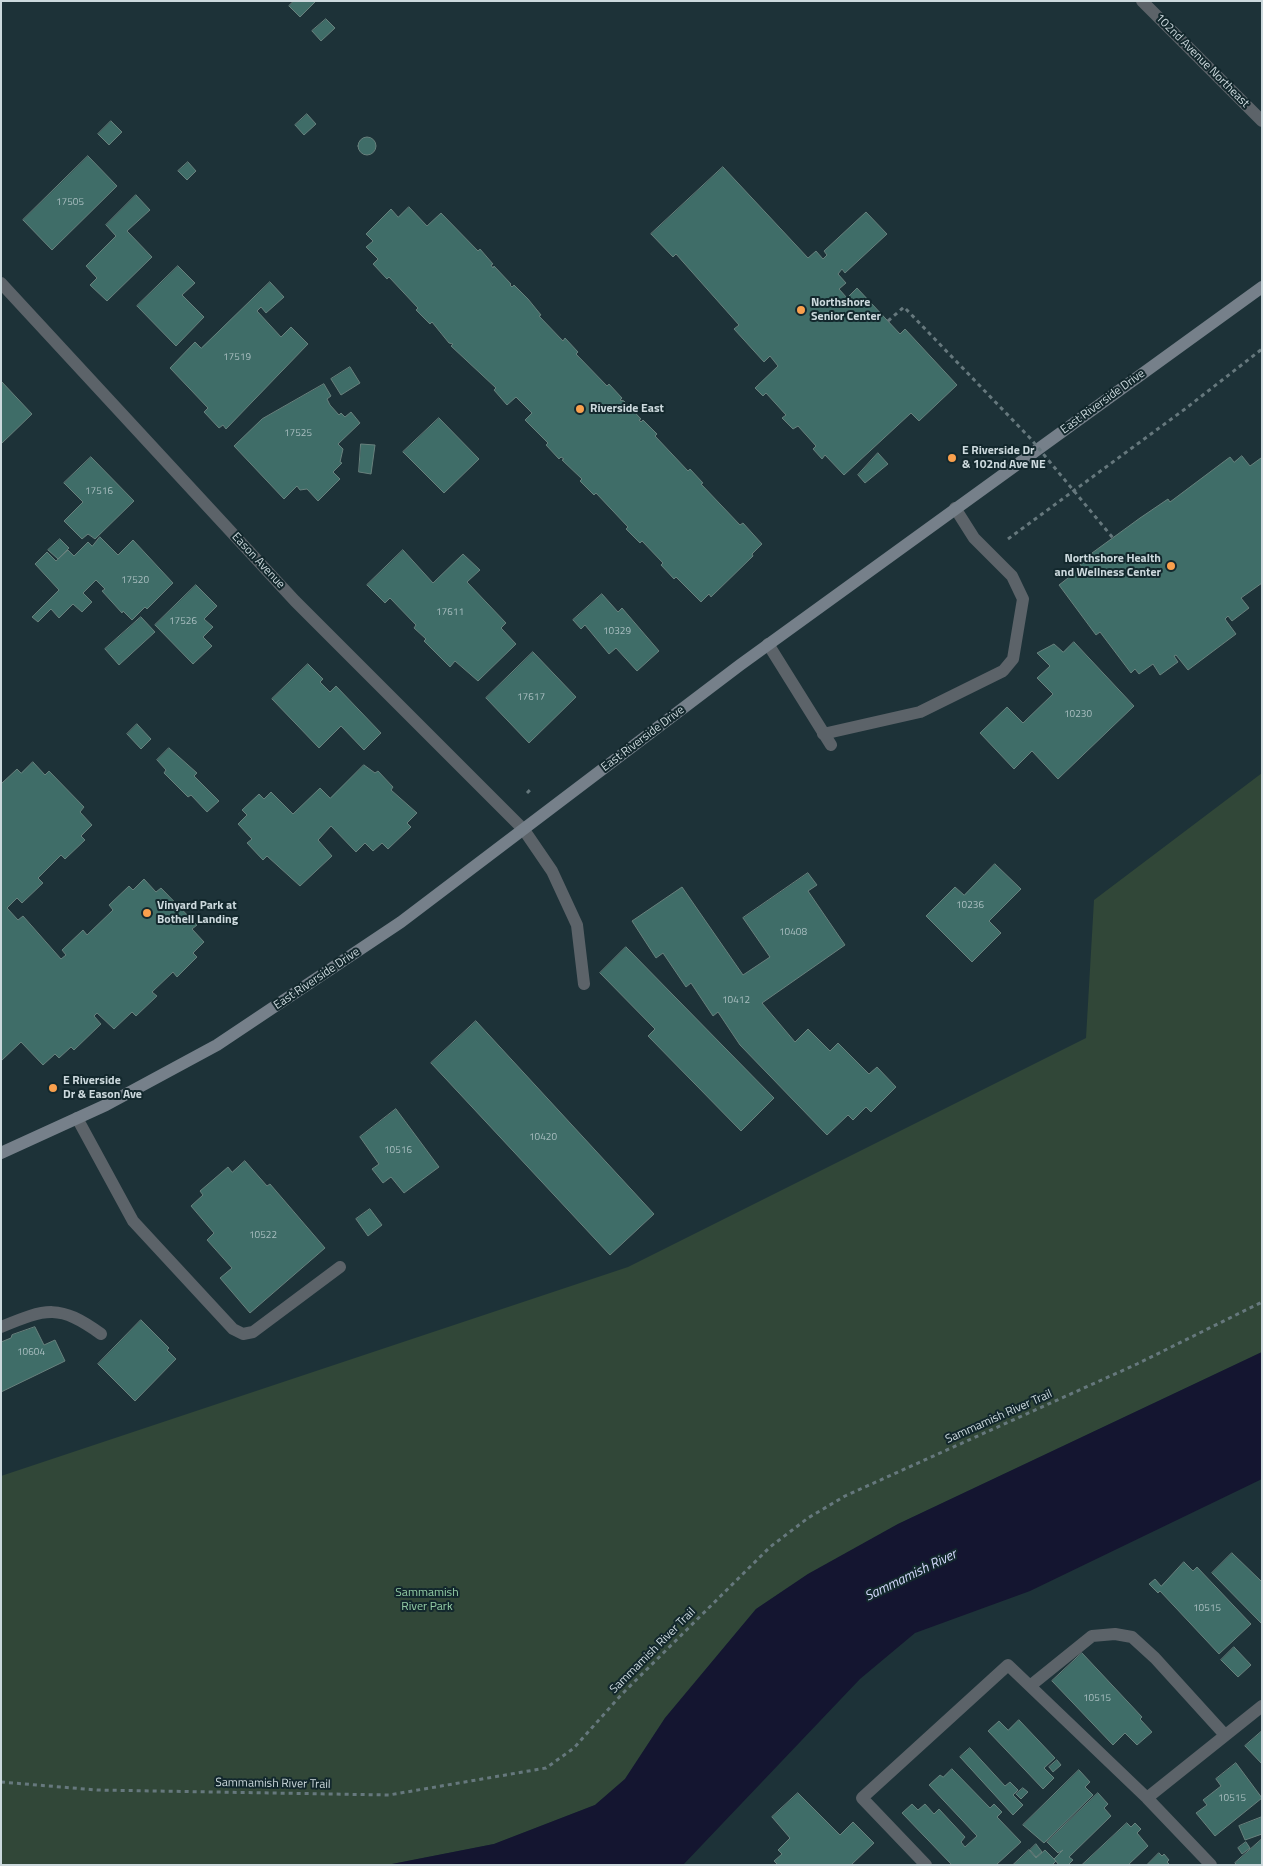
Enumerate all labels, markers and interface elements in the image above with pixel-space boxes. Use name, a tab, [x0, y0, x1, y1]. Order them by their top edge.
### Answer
street label: 102nd Avenue Northeast	[1152, 11, 1252, 111]
house number: 17505	[56, 197, 84, 209]
place label: Northshore Senior Center	[811, 296, 881, 324]
marker: Northshore Senior Center	[795, 304, 807, 316]
house number: 17519	[223, 352, 251, 364]
street label: East Riverside Drive	[1058, 367, 1148, 437]
place label: Riverside East	[590, 402, 664, 416]
marker: Riverside East	[574, 403, 586, 415]
house number: 17525	[284, 428, 312, 440]
place label: E Riverside Dr & 102nd Ave NE	[962, 444, 1046, 472]
marker: E Riverside Dr & 102nd Ave NE	[946, 452, 958, 464]
house number: 17516	[85, 486, 113, 498]
street label: Eason Avenue	[228, 530, 288, 592]
place label: Northshore Health and Wellness Center	[1055, 552, 1161, 580]
marker: Northshore Health and Wellness Center	[1165, 560, 1177, 572]
house number: 17520	[121, 575, 149, 587]
house number: 17611	[436, 607, 464, 619]
house number: 17526	[169, 616, 197, 628]
house number: 10329	[603, 626, 631, 638]
house number: 17617	[517, 692, 545, 704]
street label: East Riverside Drive	[599, 703, 687, 775]
house number: 10230	[1064, 709, 1092, 721]
place label: Vinyard Park at Bothell Landing	[157, 899, 238, 927]
house number: 10236	[956, 900, 984, 912]
marker: Vinyard Park at Bothell Landing	[141, 907, 153, 919]
house number: 10408	[779, 927, 807, 939]
street label: East Riverside Drive	[271, 945, 363, 1013]
house number: 10412	[722, 995, 750, 1007]
place label: E Riverside Dr & Eason Ave	[63, 1074, 142, 1102]
marker: E Riverside Dr & Eason Ave	[47, 1082, 59, 1094]
house number: 10420	[529, 1132, 557, 1144]
house number: 10516	[384, 1145, 412, 1157]
house number: 10522	[249, 1230, 277, 1242]
house number: 10604	[17, 1347, 45, 1359]
street label: Sammamish River Trail	[943, 1387, 1055, 1447]
water label: Sammamish River	[862, 1546, 960, 1606]
park label: Sammamish River Park	[395, 1586, 459, 1614]
house number: 10515	[1193, 1603, 1221, 1615]
street label: Sammamish River Trail	[607, 1605, 699, 1697]
house number: 10515	[1083, 1693, 1111, 1705]
street label: Sammamish River Trail	[215, 1776, 331, 1792]
house number: 10515	[1218, 1793, 1246, 1805]

